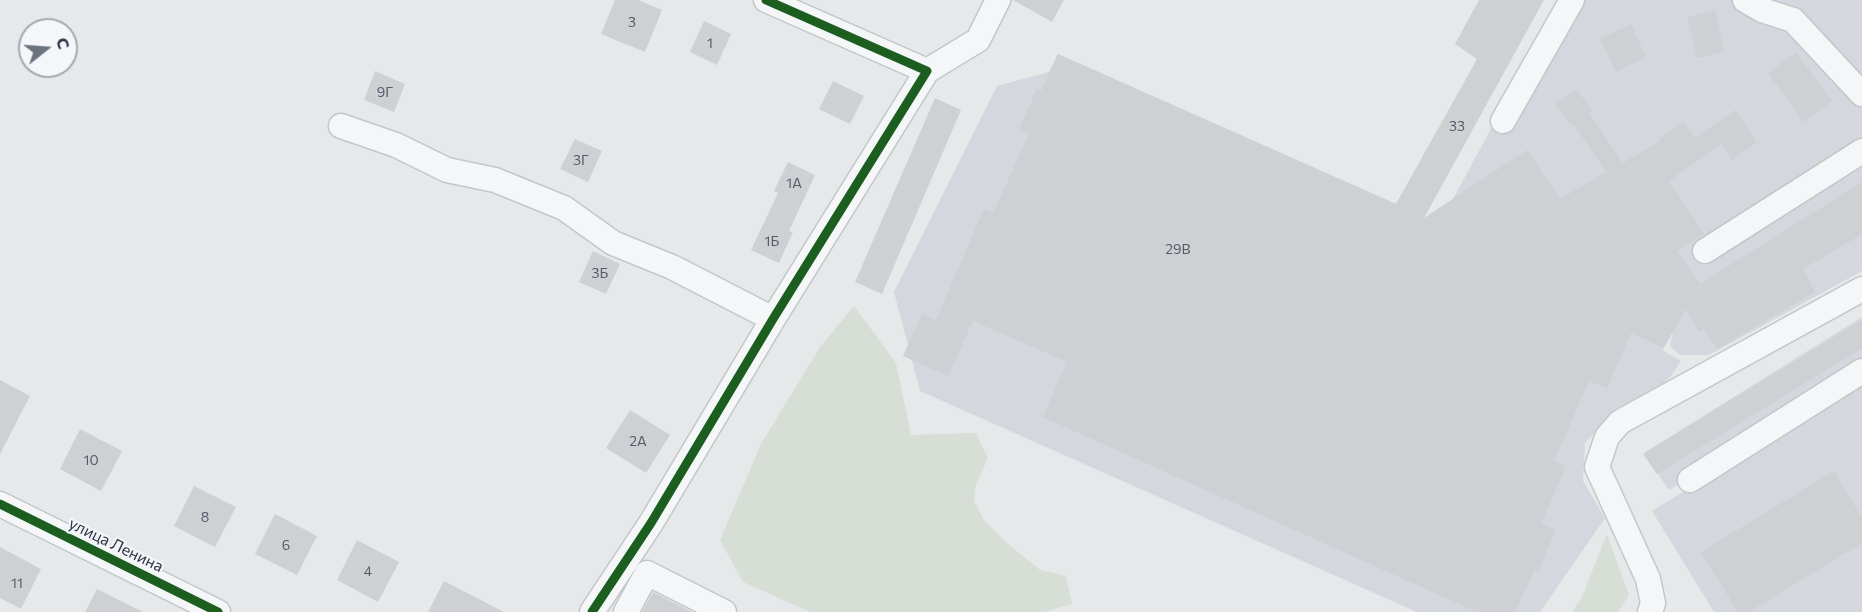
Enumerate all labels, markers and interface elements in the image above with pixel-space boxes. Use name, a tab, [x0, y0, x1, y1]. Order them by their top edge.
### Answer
house number: 3	[628, 14, 636, 30]
north arrow	[18, 18, 78, 78]
text: С	[53, 35, 74, 51]
house number: 1	[707, 35, 713, 51]
house number: 9Г	[377, 84, 393, 100]
house number: 33	[1449, 118, 1465, 134]
house number: 3Г	[573, 152, 589, 168]
house number: 1А	[786, 175, 802, 191]
house number: 1Б	[765, 233, 779, 249]
house number: 29B	[1165, 241, 1191, 257]
house number: 3Б	[592, 265, 608, 281]
house number: 2А	[629, 433, 647, 449]
house number: 10	[83, 452, 99, 468]
house number: 8	[201, 509, 209, 525]
street label: улица Ленина	[66, 514, 166, 576]
house number: 6	[282, 537, 290, 553]
house number: 4	[364, 563, 372, 579]
house number: 11	[11, 575, 23, 591]

